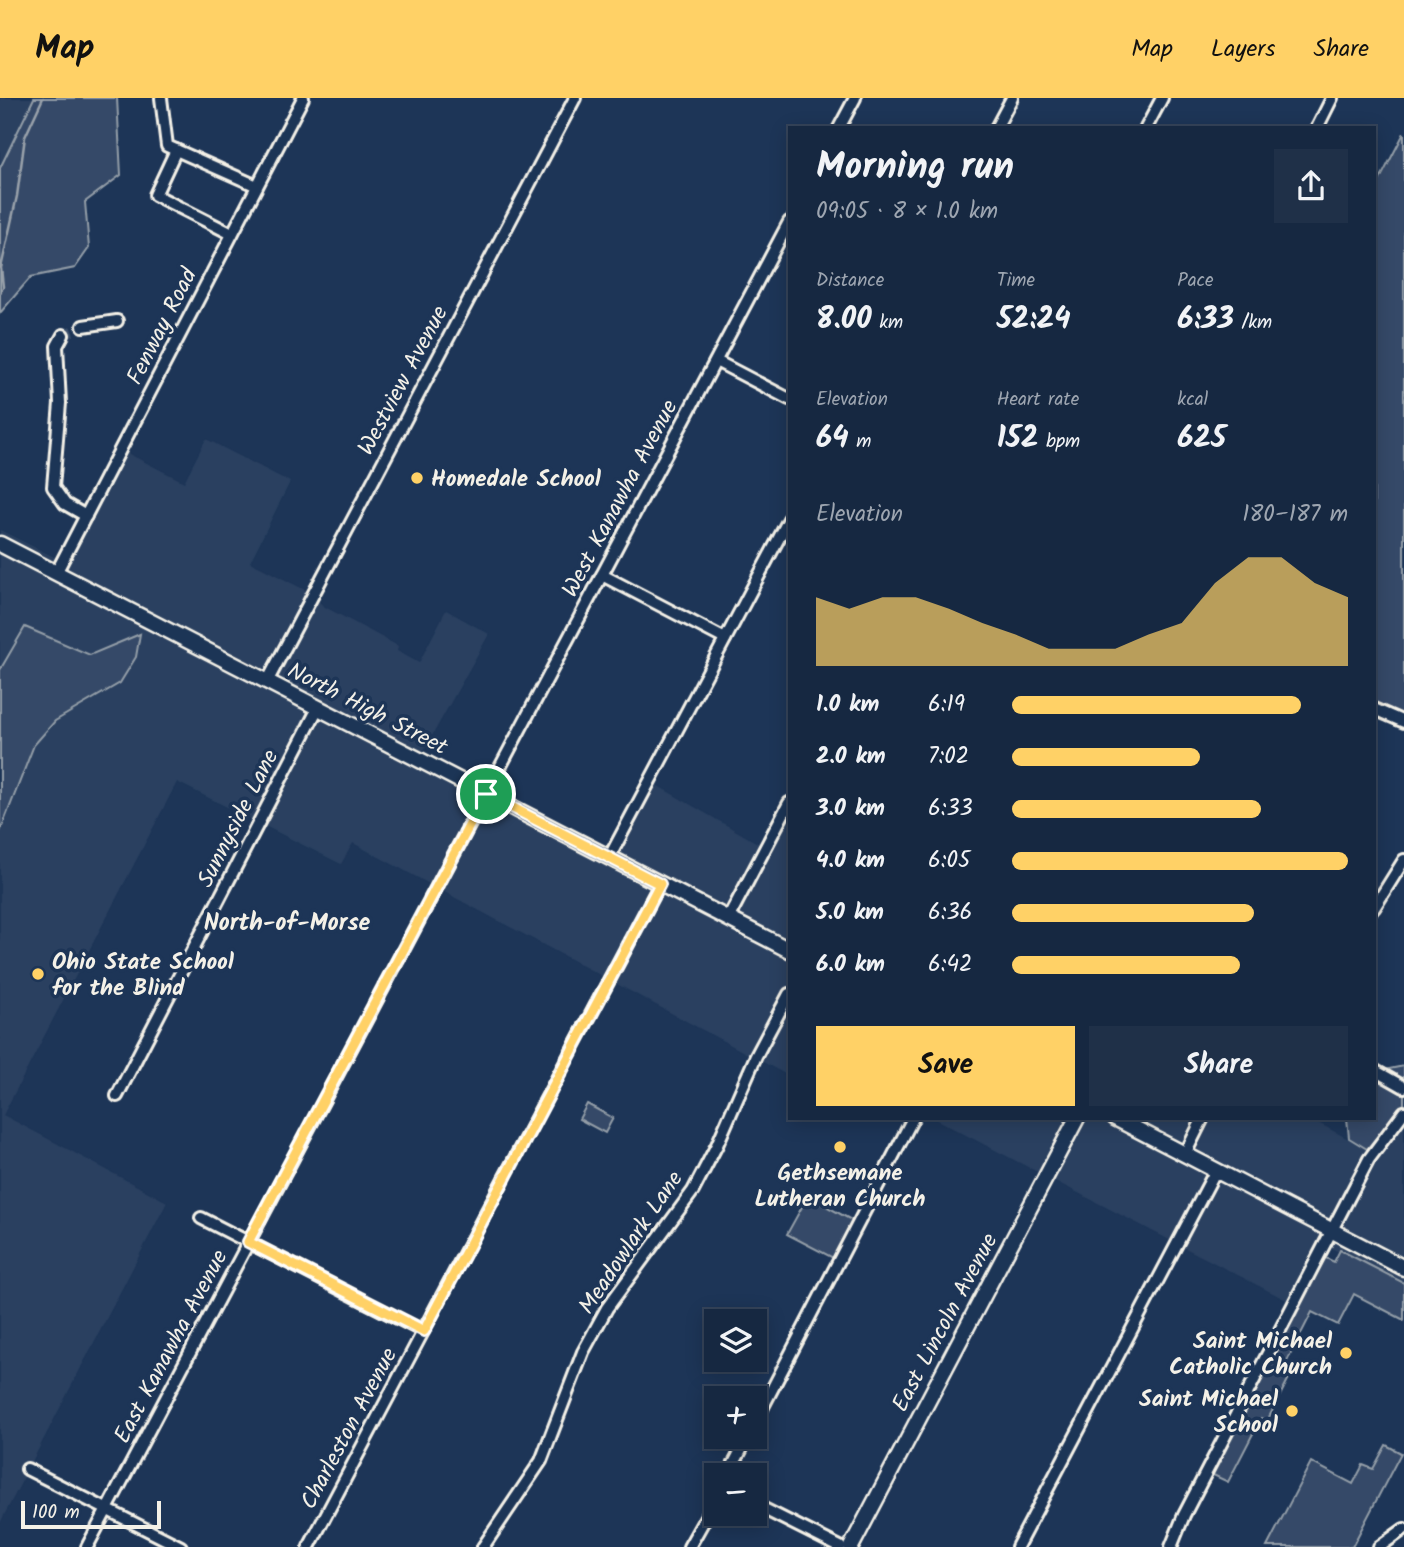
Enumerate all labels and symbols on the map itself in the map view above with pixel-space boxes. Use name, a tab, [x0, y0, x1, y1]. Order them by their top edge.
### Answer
street label: Fenway Road	[118, 262, 208, 392]
street label: Westview Avenue	[349, 300, 458, 462]
street label: West Kanawha Avenue	[553, 394, 688, 604]
place label: Homedale School	[431, 462, 602, 498]
marker: Homedale School	[409, 470, 425, 486]
street label: North High Street	[281, 654, 455, 766]
street label: Sunnyside Lane	[188, 744, 289, 894]
pin	[456, 764, 516, 824]
district label: North-of-Morse	[204, 904, 371, 943]
place label: Ohio State School for the Blind	[52, 945, 235, 1007]
marker: Ohio State School for the Blind	[30, 966, 46, 982]
marker: Gethsemane Lutheran Church	[832, 1139, 848, 1155]
place label: Gethsemane Lutheran Church	[755, 1156, 925, 1218]
street label: Meadowlark Lane	[570, 1164, 693, 1322]
street label: East Lincoln Avenue	[883, 1227, 1008, 1419]
street label: East Kanawha Avenue	[105, 1244, 238, 1450]
place label: Saint Michael Catholic Church	[1169, 1324, 1333, 1386]
street label: Charleston Avenue	[292, 1342, 408, 1516]
marker: Saint Michael Catholic Church	[1338, 1345, 1354, 1361]
place label: Saint Michael School	[1139, 1382, 1279, 1444]
marker: Saint Michael School	[1284, 1403, 1300, 1419]
scale bar	[21, 1498, 161, 1530]

